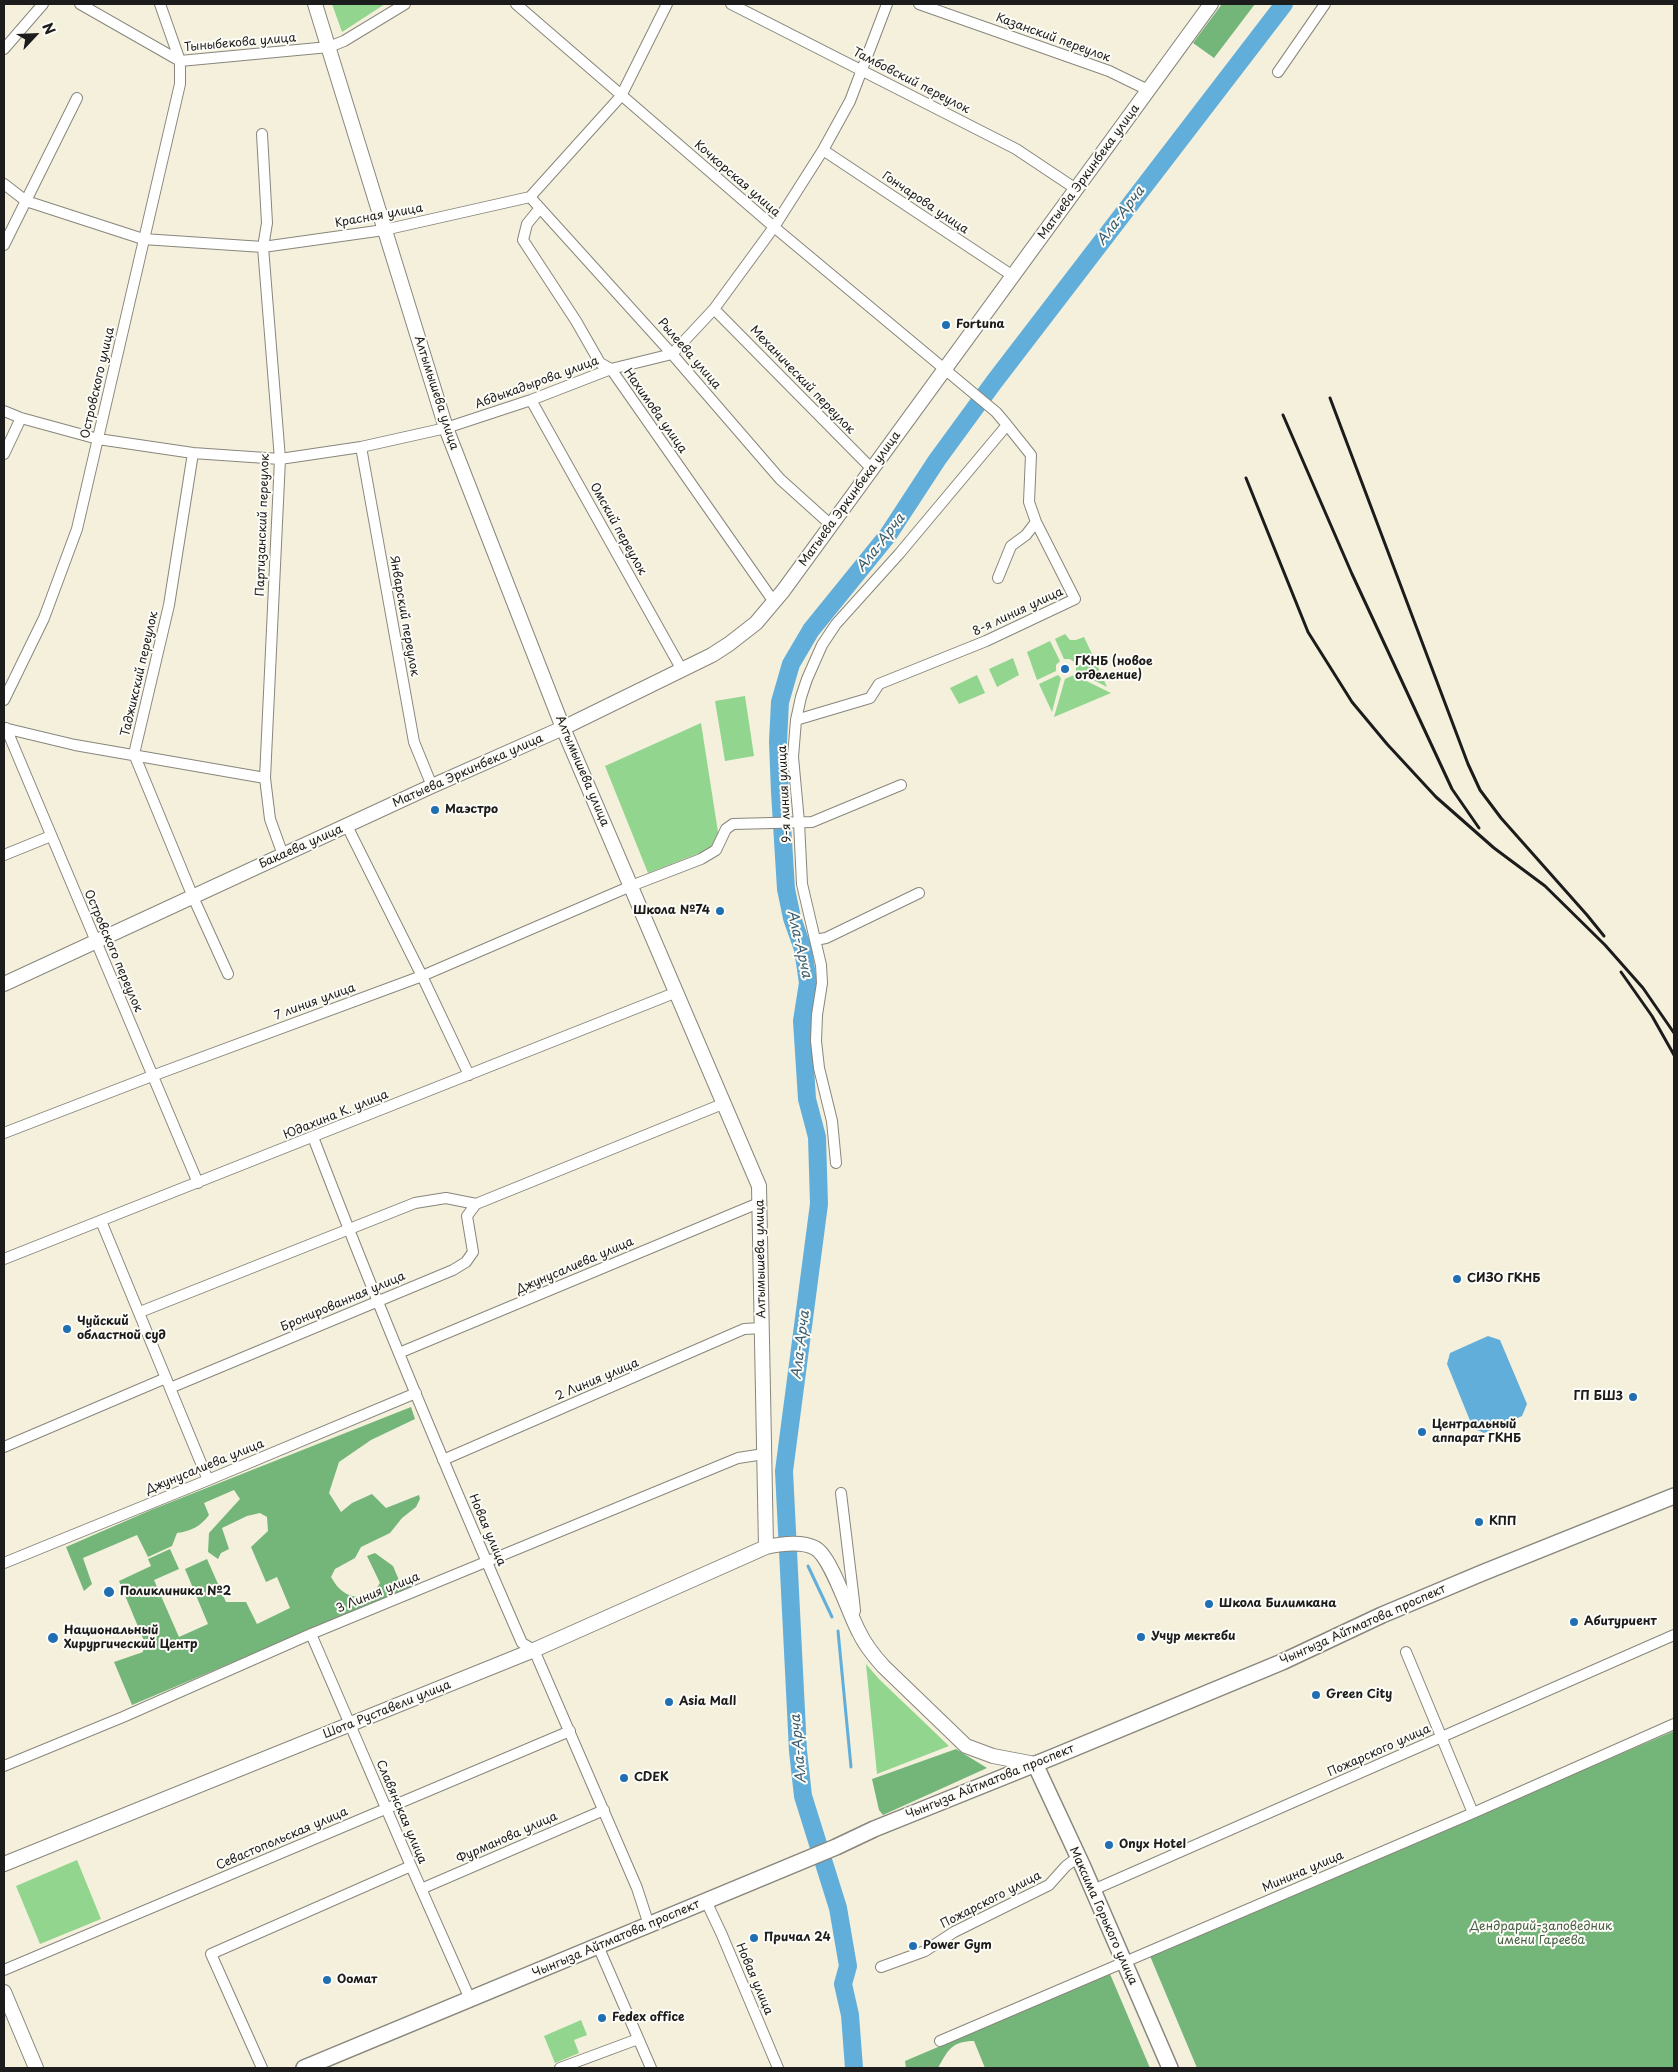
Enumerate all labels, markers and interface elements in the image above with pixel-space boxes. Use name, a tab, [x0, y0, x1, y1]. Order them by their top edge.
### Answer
north arrow	[10, 10, 60, 60]
street label: Казанский переулок	[994, 11, 1112, 65]
text: N	[37, 19, 61, 38]
street label: Тыныбекова улица	[183, 31, 297, 55]
street label: Тамбовский переулок	[850, 45, 972, 117]
street label: Матыева Эркинбека улица	[1035, 102, 1143, 242]
street label: Кочкорская улица	[691, 138, 783, 220]
street label: Гончарова улица	[879, 169, 971, 237]
water label: Ала-Арча	[1094, 183, 1148, 249]
street label: Красная улица	[334, 201, 424, 231]
street label: Рылеева улица	[654, 316, 724, 392]
place label: Fortuna	[956, 318, 1005, 332]
marker: Fortuna	[940, 319, 952, 331]
street label: Механический переулок	[747, 323, 857, 437]
street label: Островского улица	[78, 326, 118, 440]
street label: Алтымышева улица	[411, 334, 461, 452]
street label: Абдыкадырова улица	[473, 354, 601, 412]
street label: Нахимова улица	[620, 366, 690, 456]
street label: Матыева Эркинбека улица	[796, 429, 904, 569]
street label: Партизанский переулок	[253, 453, 273, 597]
street label: Омский переулок	[587, 480, 649, 578]
water label: Ала-Арча	[853, 511, 909, 575]
street label: Январский переулок	[386, 555, 422, 677]
street label: 8-я линия улица	[971, 585, 1065, 639]
street label: Таджикский переулок	[119, 610, 161, 738]
place label: ГКНБ (новое отделение)	[1075, 655, 1152, 683]
marker: ГКНБ (новое отделение)	[1059, 663, 1071, 675]
street label: Алтымышева улица	[552, 713, 612, 829]
street label: Матыева Эркинбека улица	[391, 731, 545, 811]
street label: 9-я линия улица	[775, 745, 795, 843]
place label: Маэстро	[445, 803, 498, 817]
marker: Маэстро	[429, 804, 441, 816]
street label: Бакаева улица	[257, 822, 345, 872]
street label: Островского переулок	[81, 888, 145, 1014]
place label: Школа №74	[633, 904, 710, 918]
marker: Школа №74	[714, 905, 726, 917]
water label: Ала-Арча	[783, 908, 815, 980]
street label: 7 линия улица	[273, 981, 357, 1023]
street label: Юдахина К. улица	[281, 1087, 391, 1143]
street label: Алтымышева улица	[753, 1199, 769, 1319]
street label: Джунусалиева улица	[514, 1235, 636, 1297]
street label: Бронированная улица	[279, 1269, 407, 1335]
place label: СИЗО ГКНБ	[1467, 1272, 1540, 1286]
marker: СИЗО ГКНБ	[1451, 1273, 1463, 1285]
water label: Ала-Арча	[788, 1310, 814, 1380]
place label: Чуйский областной суд	[77, 1315, 166, 1343]
marker: Чуйский областной суд	[61, 1323, 73, 1335]
street label: 2 Линия улица	[553, 1356, 641, 1404]
place label: ГП БШЗ	[1574, 1390, 1623, 1404]
marker: ГП БШЗ	[1627, 1391, 1639, 1403]
place label: Центральный аппарат ГКНБ	[1432, 1418, 1521, 1446]
marker: Центральный аппарат ГКНБ	[1416, 1426, 1428, 1438]
street label: Джунусалиева улица	[144, 1437, 266, 1497]
street label: Новая улица	[465, 1492, 509, 1568]
place label: КПП	[1489, 1515, 1517, 1529]
marker: КПП	[1473, 1516, 1485, 1528]
street label: 3 Линия улица	[334, 1570, 422, 1616]
street label: Чынгыза Айтматова проспект	[1278, 1582, 1448, 1668]
marker: Поликлиника №2	[102, 1585, 116, 1599]
place label: Поликлиника №2	[120, 1585, 231, 1599]
place label: Школа Билимкана	[1219, 1597, 1337, 1611]
marker: Школа Билимкана	[1203, 1598, 1215, 1610]
place label: Абитуриент	[1584, 1615, 1657, 1629]
marker: Абитуриент	[1568, 1616, 1580, 1628]
place label: Национальный Хирургический Центр	[64, 1624, 198, 1652]
place label: Учур мектеби	[1151, 1630, 1235, 1644]
marker: Национальный Хирургический Центр	[46, 1631, 60, 1645]
marker: Учур мектеби	[1135, 1631, 1147, 1643]
street label: Шота Руставели улица	[321, 1678, 453, 1742]
place label: Green City	[1326, 1688, 1392, 1702]
marker: Green City	[1310, 1689, 1322, 1701]
place label: Asia Mall	[679, 1695, 736, 1709]
marker: Asia Mall	[663, 1696, 675, 1708]
water label: Ала-Арча	[788, 1714, 810, 1784]
street label: Пожарского улица	[1325, 1722, 1433, 1780]
street label: Чынгыза Айтматова проспект	[904, 1742, 1076, 1822]
street label: Славянская улица	[373, 1758, 429, 1866]
place label: CDEK	[634, 1771, 669, 1785]
marker: CDEK	[618, 1772, 630, 1784]
street label: Севастопольская улица	[214, 1805, 350, 1873]
street label: Фурманова улица	[454, 1809, 560, 1867]
place label: Onyx Hotel	[1119, 1838, 1186, 1852]
marker: Onyx Hotel	[1103, 1839, 1115, 1851]
street label: Максима Горького улица	[1066, 1845, 1140, 1987]
street label: Минина улица	[1260, 1848, 1346, 1896]
street label: Пожарского улица	[938, 1868, 1044, 1932]
street label: Чынгыза Айтматова проспект	[530, 1897, 702, 1981]
park label: Дендрарий-заповедник имени Гареева	[1470, 1920, 1612, 1948]
place label: Причал 24	[764, 1931, 831, 1945]
marker: Причал 24	[748, 1932, 760, 1944]
place label: Power Gym	[923, 1939, 992, 1953]
marker: Power Gym	[907, 1940, 919, 1952]
street label: Новая улица	[732, 1941, 776, 2017]
place label: Оомат	[337, 1973, 377, 1987]
marker: Оомат	[321, 1974, 333, 1986]
place label: Fedex office	[612, 2011, 685, 2025]
marker: Fedex office	[596, 2012, 608, 2024]

